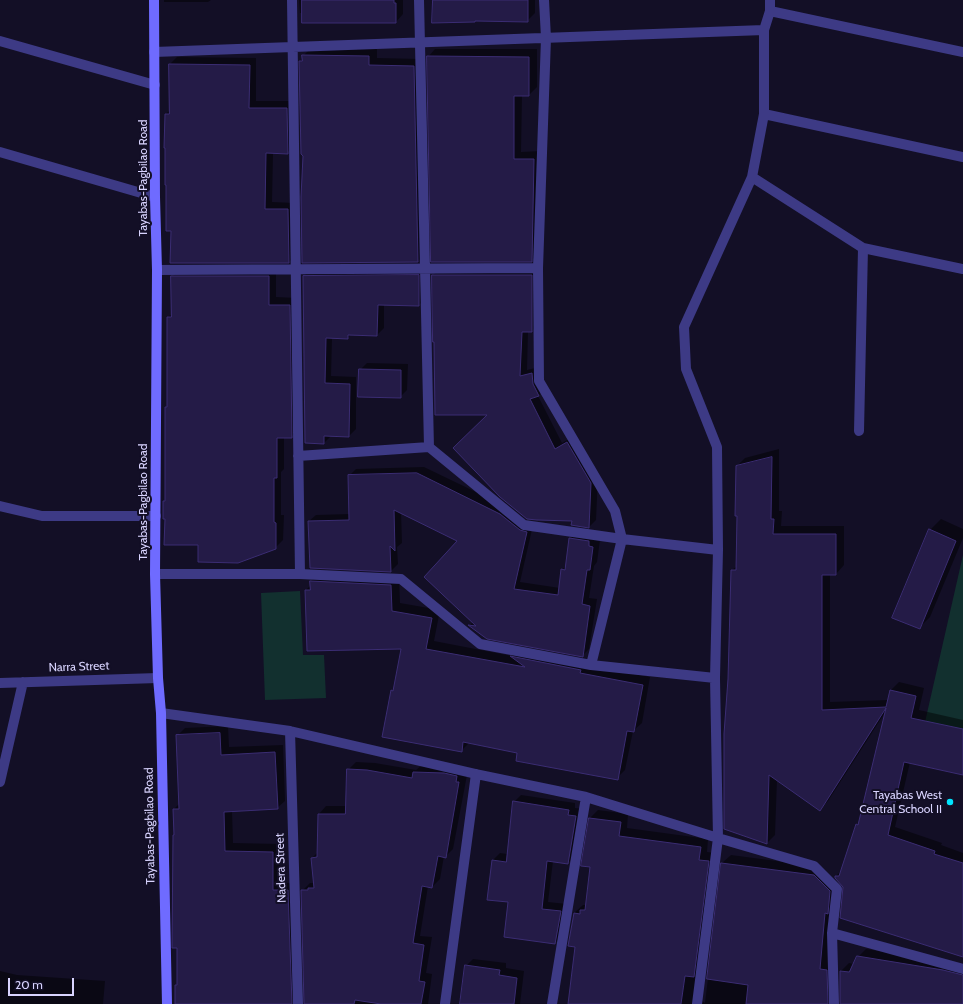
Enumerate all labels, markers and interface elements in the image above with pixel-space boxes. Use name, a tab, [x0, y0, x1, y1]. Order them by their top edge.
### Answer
street label: Tayabas-Pagbilao Road	[136, 120, 150, 236]
street label: Tayabas-Pagbilao Road	[136, 444, 150, 560]
street label: Narra Street	[48, 659, 110, 675]
street label: Tayabas-Pagbilao Road	[142, 767, 158, 885]
place label: Tayabas West Central School II	[859, 788, 942, 816]
marker: Tayabas West Central School II	[945, 797, 955, 807]
street label: Nadera Street	[273, 833, 289, 903]
scale bar	[10, 970, 76, 996]
text: 20 m	[15, 977, 43, 992]

